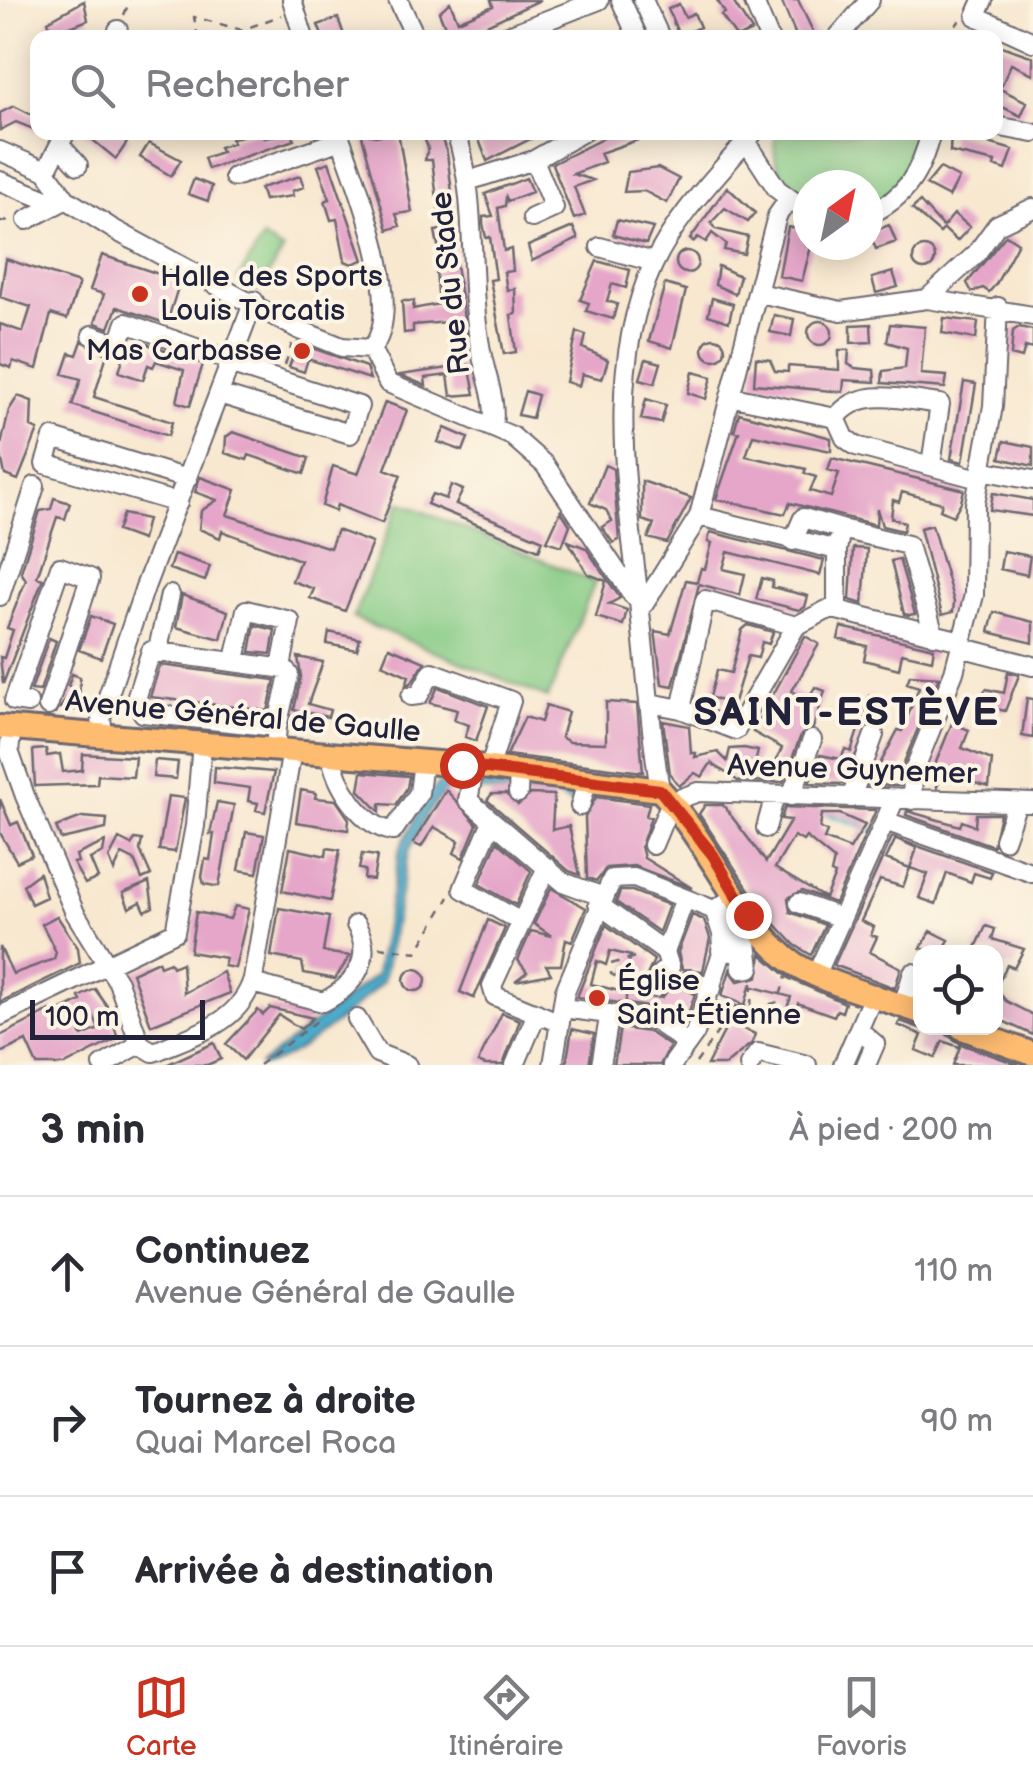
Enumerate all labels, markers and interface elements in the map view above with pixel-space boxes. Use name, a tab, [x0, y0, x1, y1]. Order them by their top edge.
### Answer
search box	[30, 30, 1003, 140]
icon: search	[65, 58, 120, 113]
text: Rechercher	[145, 63, 349, 108]
north arrow	[793, 170, 883, 260]
street label: Rue du Stade	[423, 190, 479, 376]
place label: Halle des Sports Louis Torcatis	[160, 259, 383, 329]
marker: Halle des Sports Louis Torcatis	[129, 283, 151, 305]
place label: Mas Carbasse	[86, 333, 282, 369]
marker: Mas Carbasse	[291, 340, 313, 362]
street label: Avenue Général de Gaulle	[64, 684, 422, 750]
district label: SAINT-ESTÈVE	[693, 686, 1001, 737]
route start	[440, 743, 486, 789]
street label: Avenue Guynemer	[727, 748, 979, 792]
route end	[726, 893, 772, 939]
map controls	[913, 945, 1003, 1035]
button: locate	[913, 945, 1003, 1035]
place label: Église Saint-Étienne	[617, 962, 801, 1033]
marker: Église Saint-Étienne	[586, 987, 608, 1009]
scale bar	[30, 995, 205, 1040]
text: 100 m	[45, 1001, 119, 1034]
text: 3 min	[40, 1105, 145, 1156]
text: À pied · 200 m	[789, 1111, 993, 1150]
text: Continuez	[135, 1229, 310, 1274]
icon: ahead	[40, 1244, 95, 1299]
text: 110 m	[914, 1252, 993, 1291]
text: Avenue Général de Gaulle	[135, 1274, 515, 1313]
text: Tournez à droite	[135, 1379, 416, 1424]
icon: right	[40, 1394, 95, 1449]
text: 90 m	[921, 1402, 993, 1441]
text: Quai Marcel Roca	[135, 1424, 396, 1463]
icon: arrive	[40, 1544, 95, 1599]
text: Arrivée à destination	[135, 1549, 494, 1594]
tab: Carte	[126, 1670, 197, 1763]
tab: Itinéraire	[449, 1670, 563, 1763]
tab: Favoris	[816, 1670, 907, 1763]

